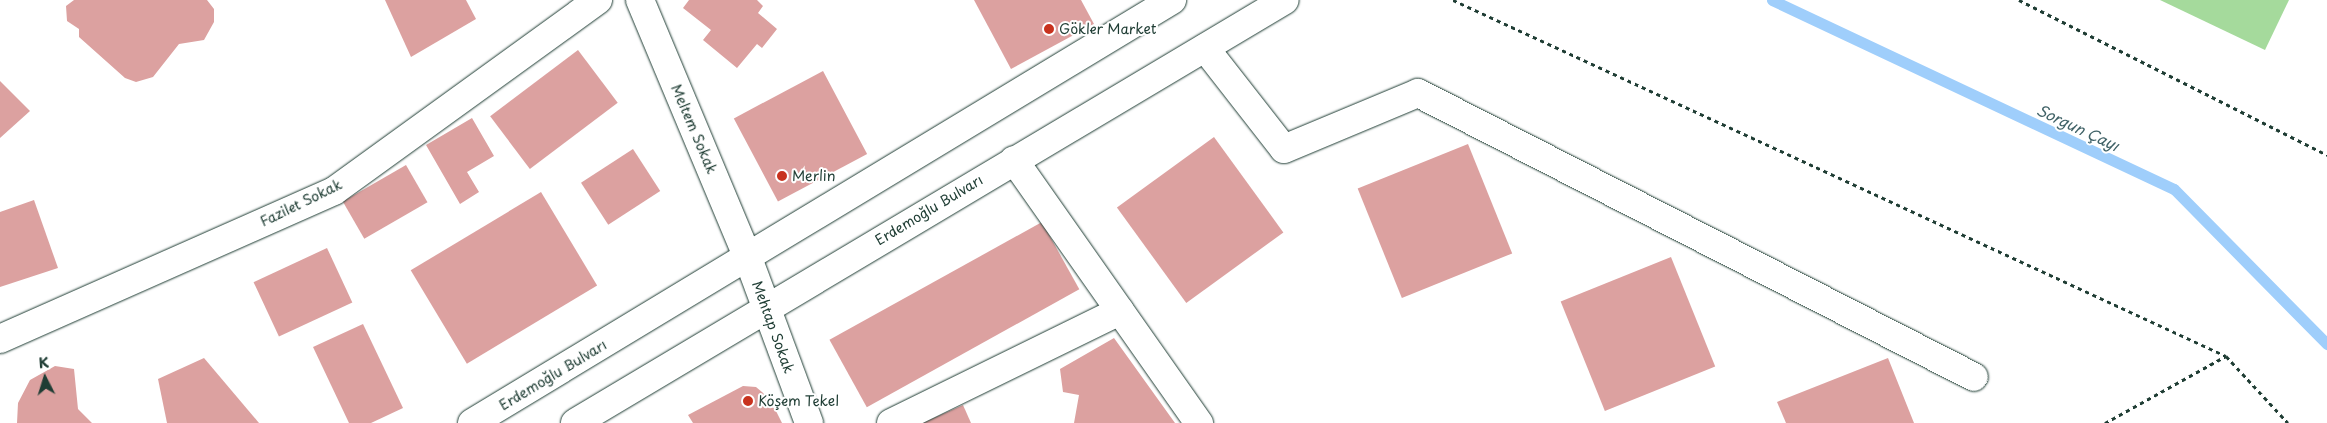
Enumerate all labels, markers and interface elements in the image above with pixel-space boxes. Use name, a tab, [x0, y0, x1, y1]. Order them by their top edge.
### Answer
place label: Gökler Market	[1059, 21, 1158, 37]
marker: Gökler Market	[1043, 23, 1055, 35]
street label: Meltem Sokak	[668, 82, 720, 176]
water label: Sorgun Çayı	[2034, 100, 2122, 154]
place label: Merlin	[792, 168, 836, 184]
marker: Merlin	[776, 170, 788, 182]
street label: Erdemoğlu Bulvarı	[872, 171, 986, 249]
street label: Fazilet Sokak	[257, 176, 345, 230]
street label: Mehtap Sokak	[748, 278, 798, 376]
street label: Erdemoğlu Bulvarı	[496, 336, 610, 414]
text: K	[38, 352, 50, 373]
north arrow	[20, 353, 70, 403]
place label: Köşem Tekel	[758, 393, 840, 409]
marker: Köşem Tekel	[742, 395, 754, 407]

